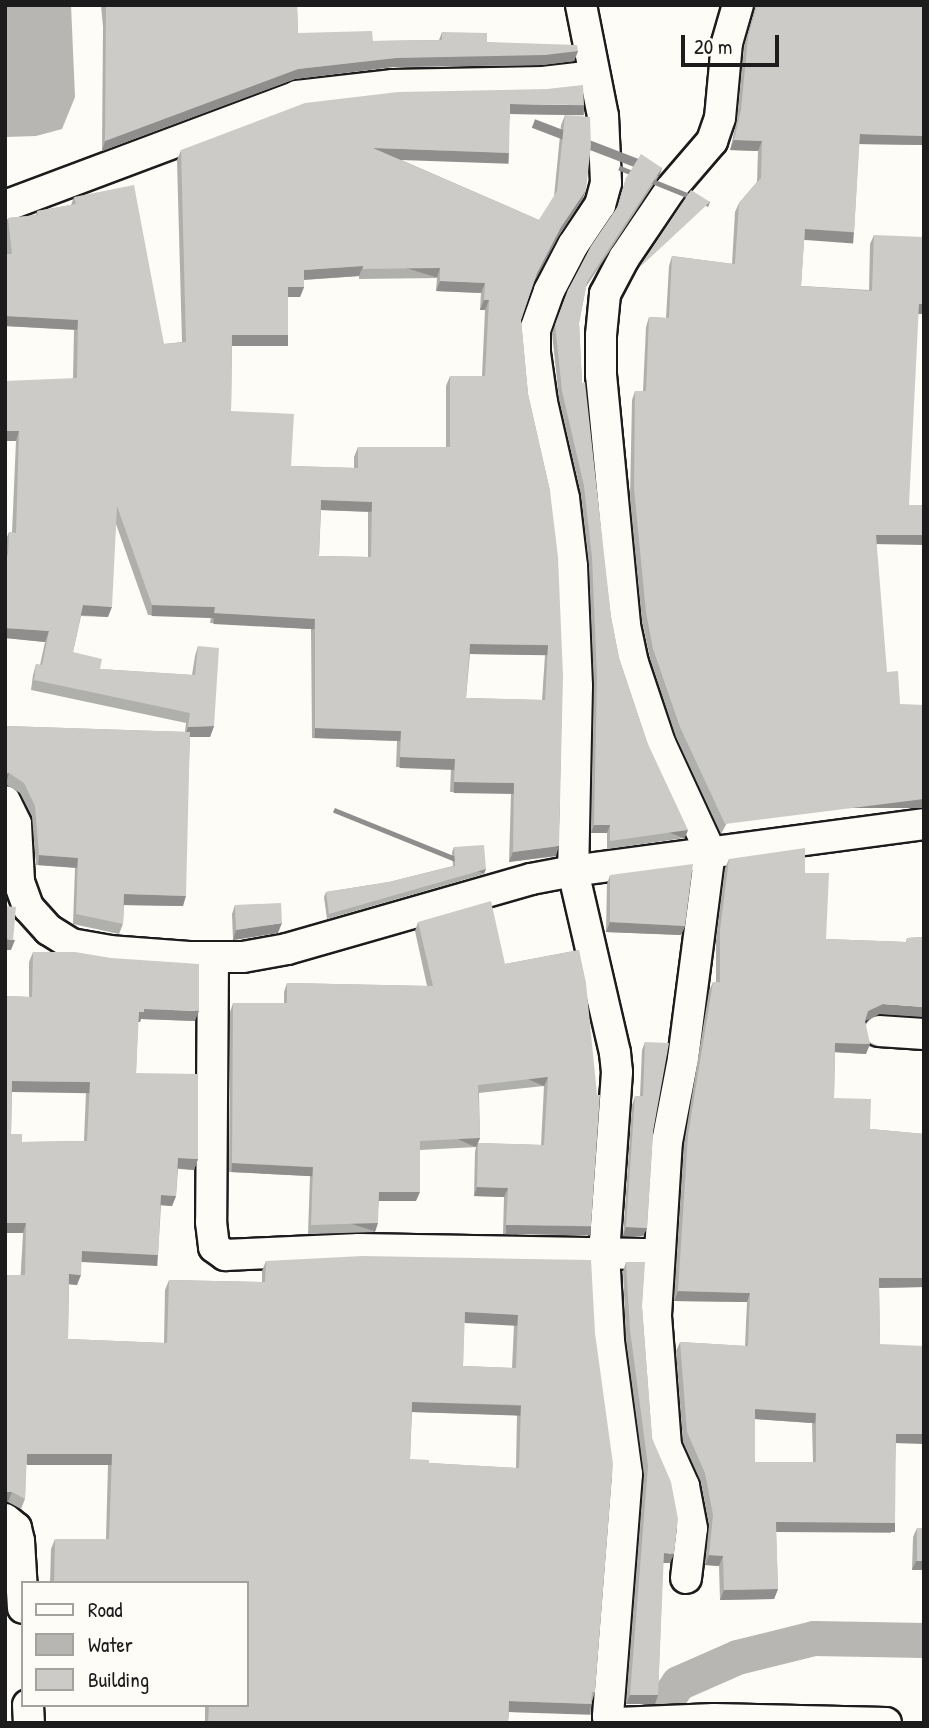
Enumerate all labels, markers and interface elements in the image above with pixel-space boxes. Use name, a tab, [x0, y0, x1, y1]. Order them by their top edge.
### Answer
scale bar	[684, 21, 782, 65]
text: 20 m	[694, 32, 732, 61]
legend	[21, 1581, 248, 1707]
text: Road	[88, 1595, 122, 1624]
text: Water	[88, 1630, 133, 1659]
text: Building	[88, 1665, 149, 1694]

